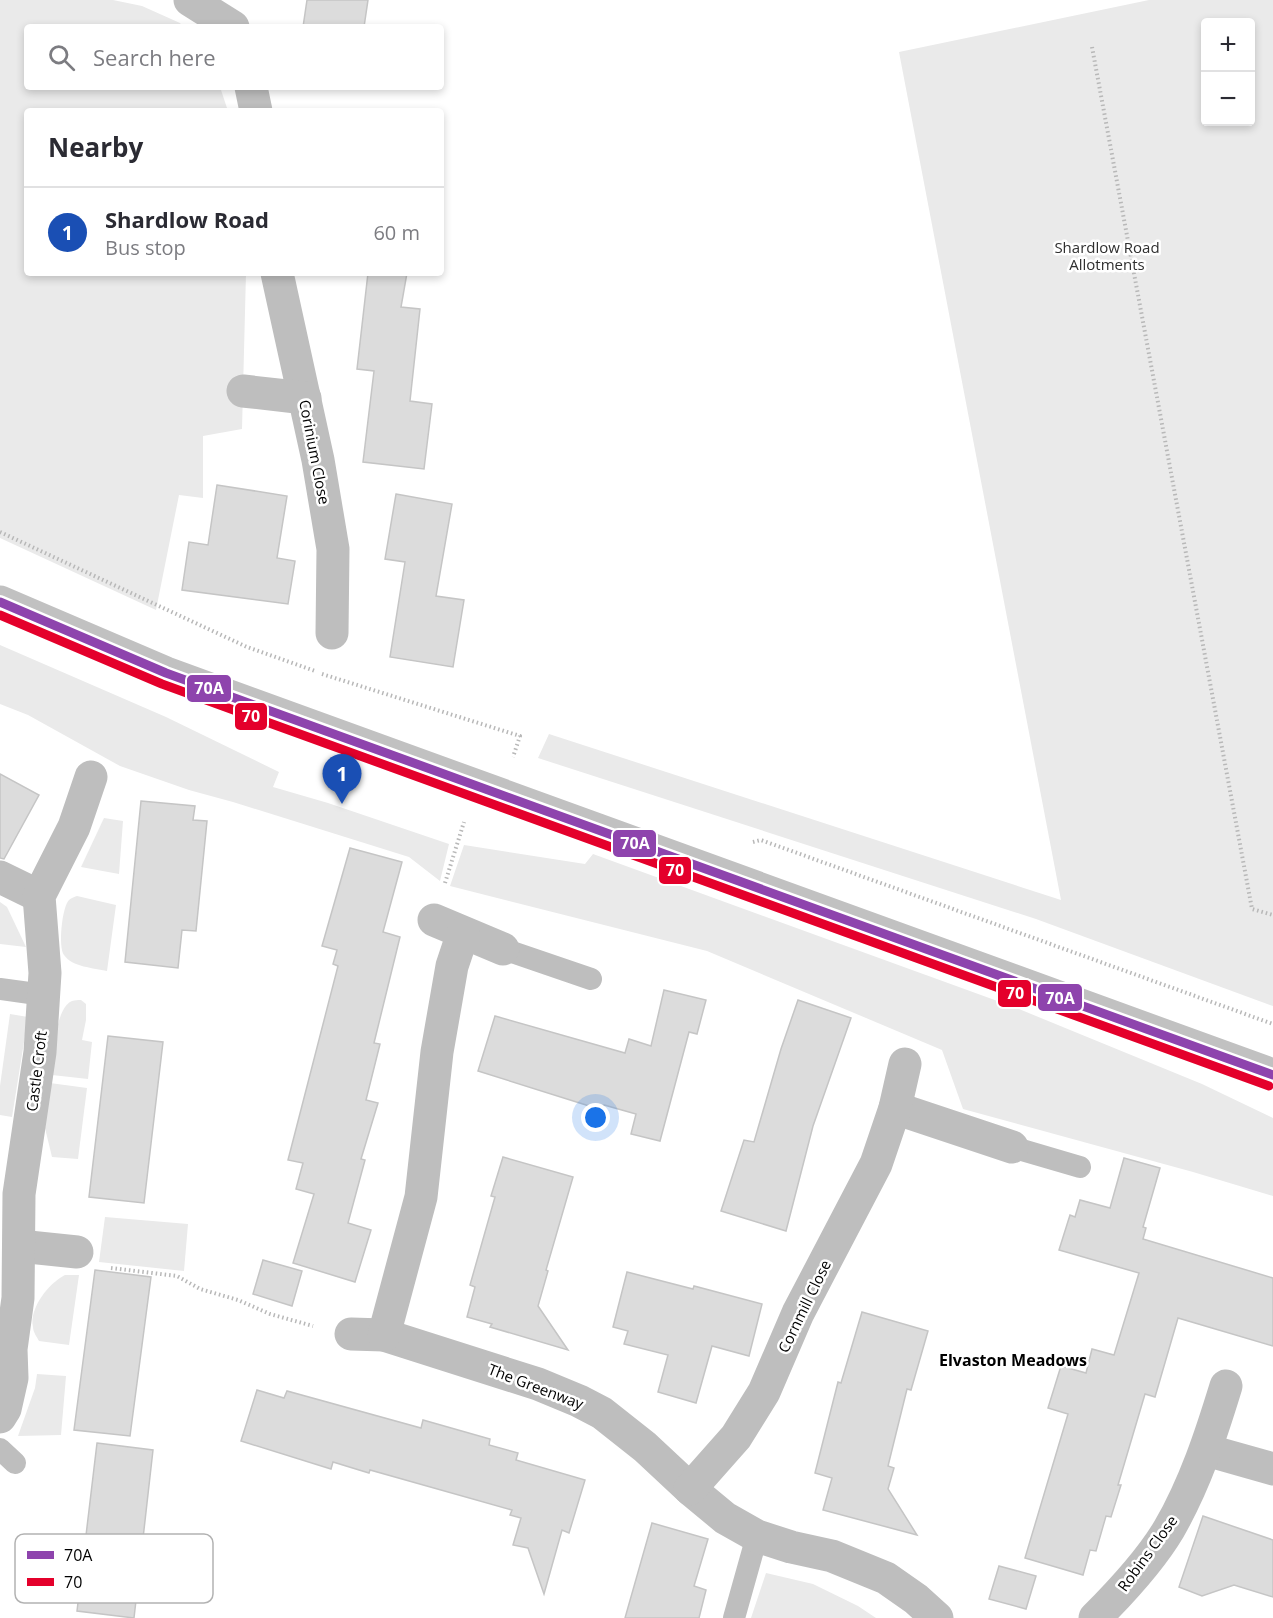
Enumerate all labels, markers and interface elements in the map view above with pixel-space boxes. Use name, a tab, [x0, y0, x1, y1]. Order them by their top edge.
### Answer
map controls	[1201, 18, 1255, 126]
button: +	[1201, 18, 1255, 72]
search box	[24, 24, 444, 90]
icon: search	[45, 41, 78, 74]
text: Search here	[93, 42, 216, 72]
button: −	[1201, 72, 1255, 126]
text: Nearby	[48, 129, 143, 165]
text: Shardlow Road	[105, 204, 269, 234]
text: 1	[62, 219, 73, 246]
text: 60 m	[373, 219, 420, 246]
text: Bus stop	[105, 234, 186, 261]
park label: Shardlow Road Allotments	[1054, 237, 1160, 274]
street label: Corinium Close	[295, 398, 335, 506]
line badge: 70A	[186, 674, 232, 703]
text: 70A	[194, 677, 225, 699]
line badge: 70	[234, 702, 268, 731]
text: 70	[242, 705, 260, 727]
pin: 1	[322, 754, 362, 804]
line badge: 70A	[612, 829, 657, 858]
text: 70A	[620, 832, 651, 854]
line badge: 70	[658, 856, 692, 885]
text: 70	[666, 859, 684, 881]
line badge: 70	[997, 979, 1032, 1008]
text: 70	[1006, 982, 1024, 1004]
line badge: 70A	[1037, 983, 1083, 1012]
text: 70A	[1045, 987, 1076, 1009]
street label: Castle Croft	[21, 1029, 51, 1113]
your location	[581, 1103, 610, 1132]
street label: Cornmill Close	[773, 1256, 835, 1356]
district label: Elvaston Meadows	[939, 1349, 1087, 1371]
street label: The Greenway	[486, 1359, 587, 1413]
street label: Robins Close	[1113, 1511, 1181, 1595]
legend	[15, 1534, 213, 1603]
text: 70A	[64, 1544, 93, 1566]
text: 70	[64, 1571, 82, 1593]

